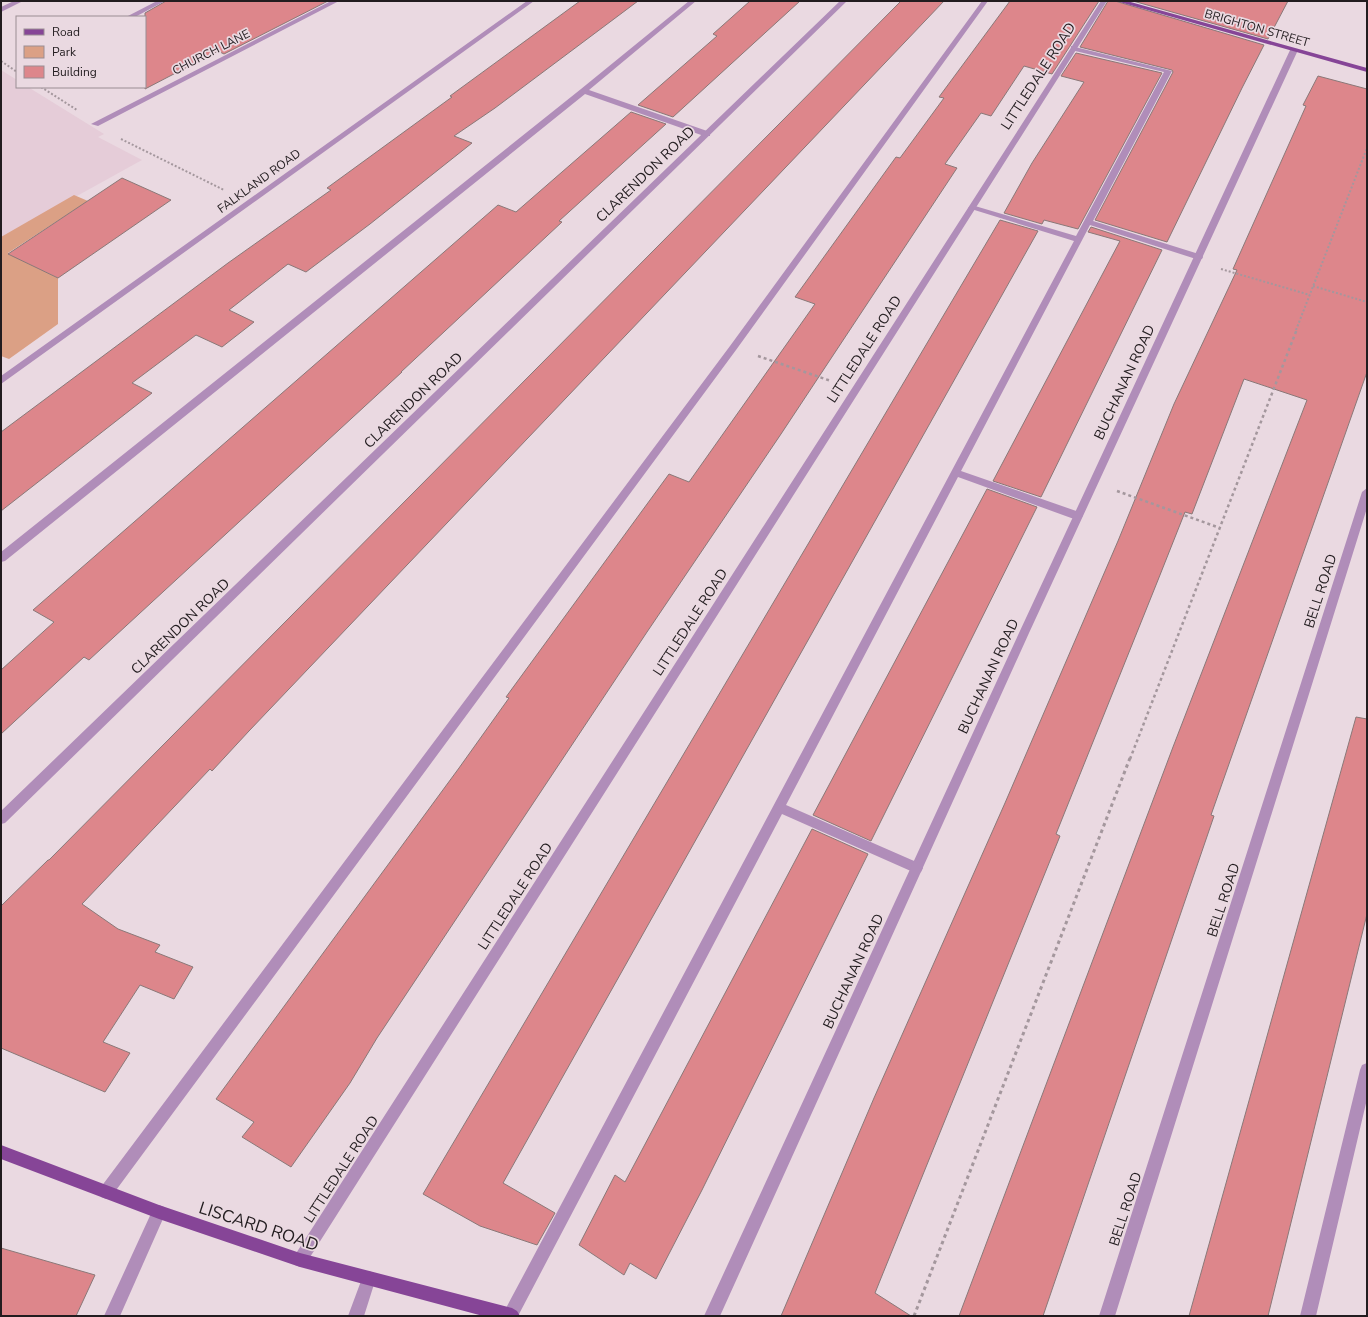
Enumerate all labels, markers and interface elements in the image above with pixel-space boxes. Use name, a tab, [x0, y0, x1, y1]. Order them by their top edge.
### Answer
street label: BRIGHTON STREET	[1203, 5, 1312, 51]
legend	[16, 16, 146, 88]
street label: LITTLEDALE ROAD	[997, 19, 1080, 134]
text: Road	[52, 24, 80, 40]
street label: CHURCH LANE	[169, 26, 253, 78]
text: Park	[52, 44, 77, 60]
text: Building	[52, 64, 97, 80]
street label: CLARENDON ROAD	[592, 122, 699, 226]
street label: FALKLAND ROAD	[214, 145, 304, 217]
street label: LITTLEDALE ROAD	[823, 292, 906, 407]
street label: BUCHANAN ROAD	[1089, 322, 1159, 443]
street label: CLARENDON ROAD	[360, 348, 467, 452]
street label: BELL ROAD	[1300, 552, 1341, 631]
street label: LITTLEDALE ROAD	[649, 565, 732, 680]
street label: CLARENDON ROAD	[127, 574, 234, 678]
street label: BUCHANAN ROAD	[953, 616, 1023, 737]
street label: LITTLEDALE ROAD	[474, 839, 557, 954]
street label: BELL ROAD	[1203, 861, 1244, 940]
street label: BUCHANAN ROAD	[818, 911, 888, 1032]
street label: LITTLEDALE ROAD	[300, 1112, 383, 1227]
street label: BELL ROAD	[1105, 1170, 1146, 1249]
street label: LISCARD ROAD	[196, 1196, 322, 1257]

